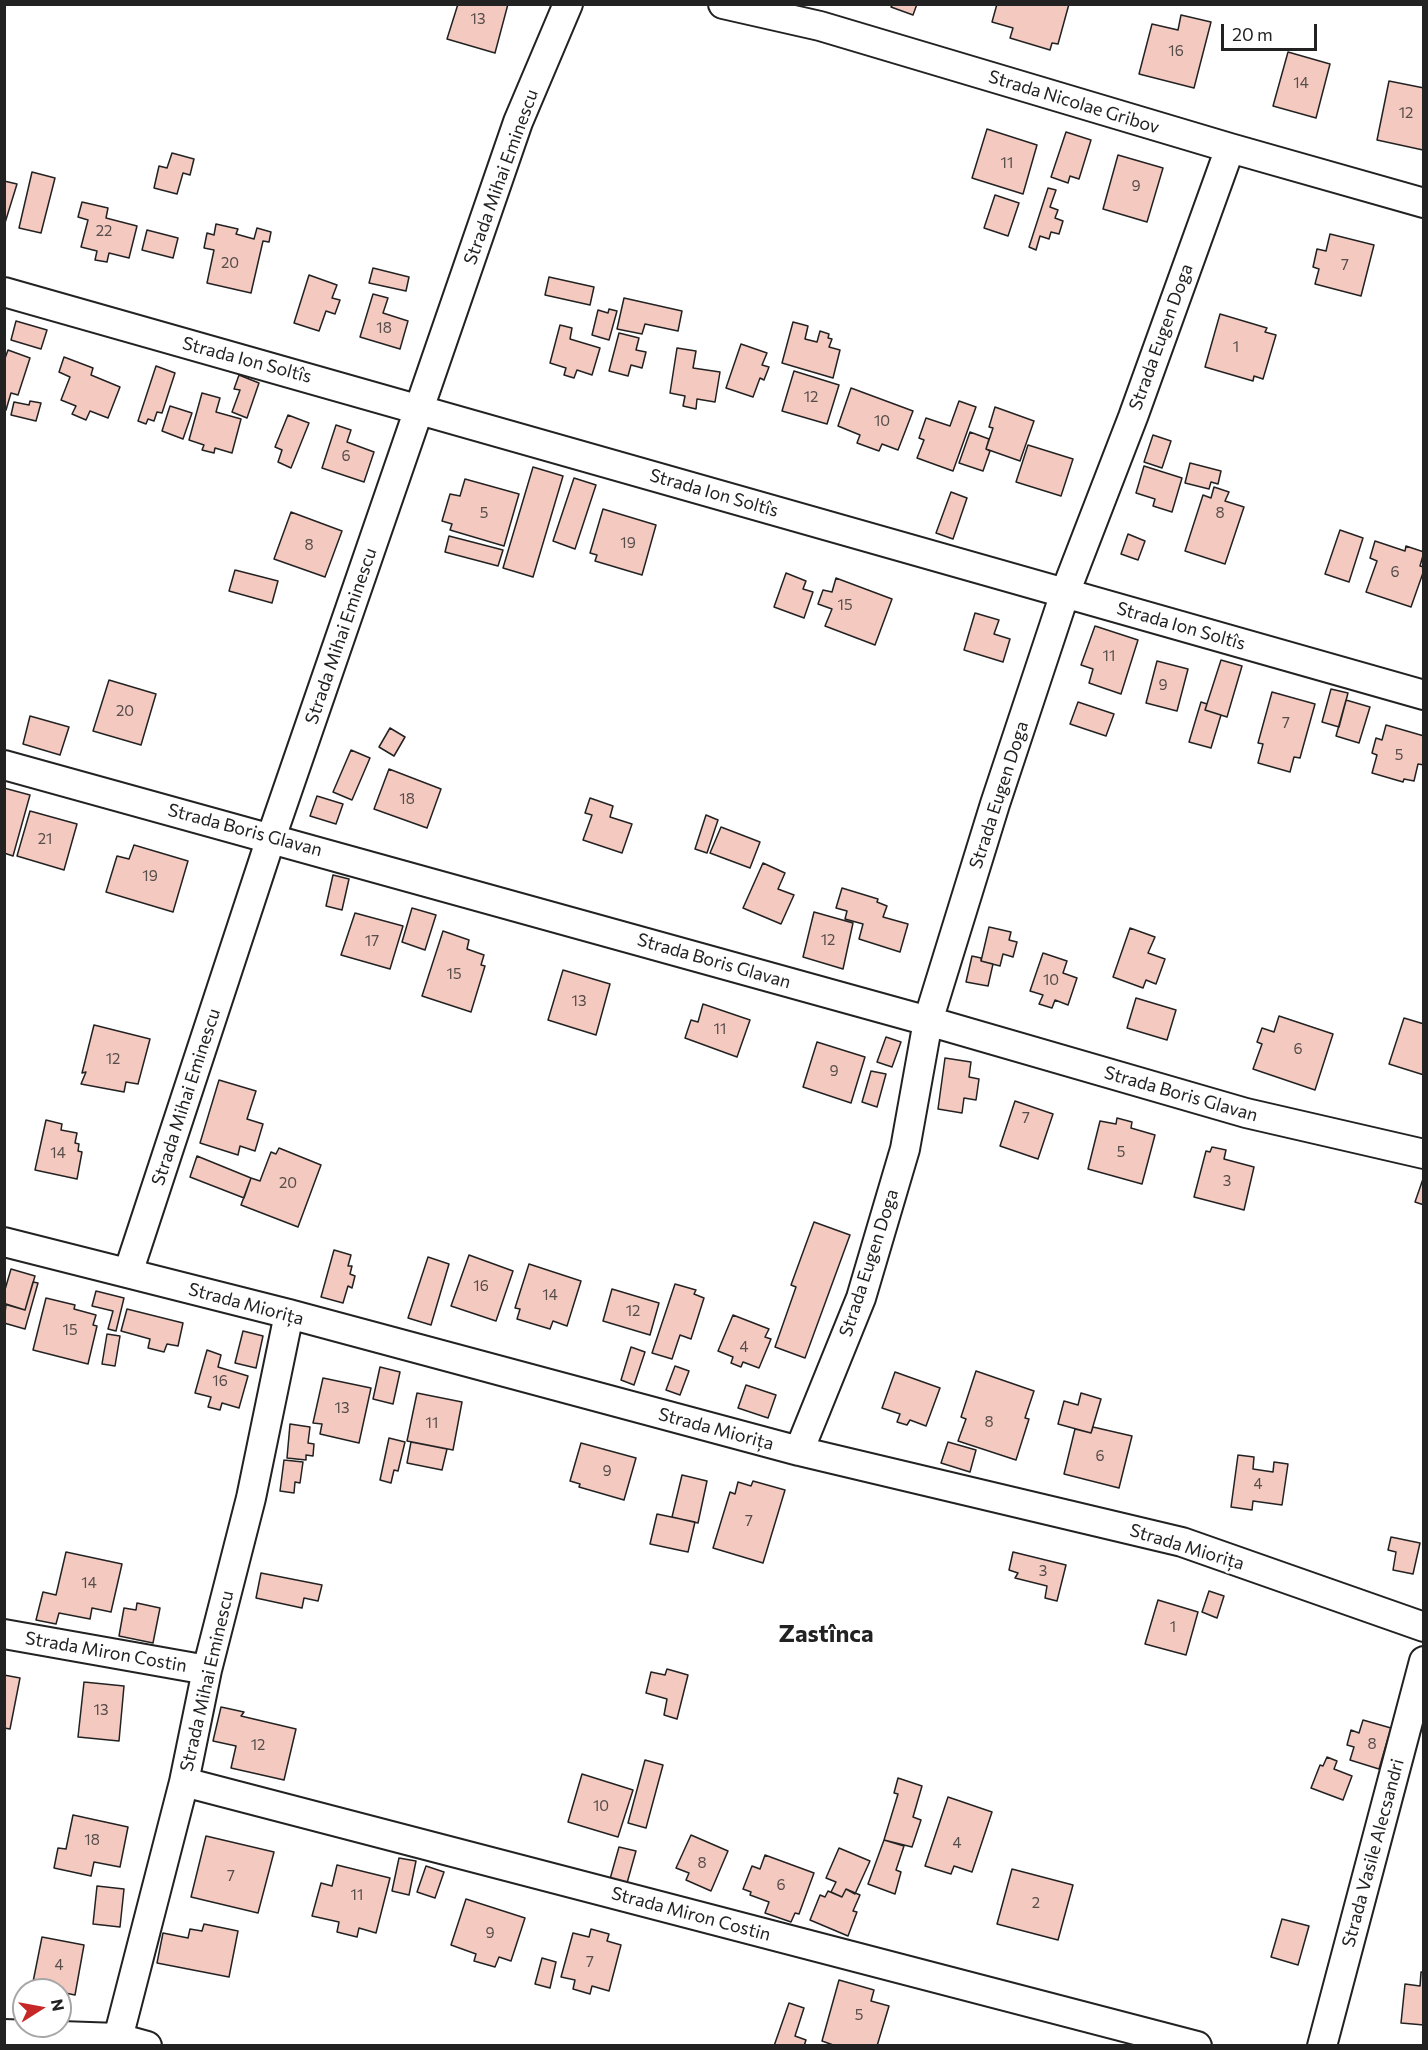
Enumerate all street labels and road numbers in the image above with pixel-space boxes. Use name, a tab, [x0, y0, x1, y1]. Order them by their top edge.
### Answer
street label: Strada Nicolae Gribov	[986, 66, 1162, 138]
street label: Strada Mihai Eminescu	[459, 86, 543, 268]
street label: Strada Eugen Doga	[1125, 261, 1197, 413]
street label: Strada Ion Soltîs	[180, 332, 314, 388]
street label: Strada Ion Soltîs	[647, 464, 781, 522]
street label: Strada Mihai Eminescu	[301, 545, 381, 727]
street label: Strada Ion Soltîs	[1114, 597, 1248, 655]
street label: Strada Eugen Doga	[965, 718, 1033, 872]
street label: Strada Boris Glavan	[165, 799, 325, 861]
street label: Strada Boris Glavan	[635, 929, 793, 993]
street label: Strada Mihai Eminescu	[147, 1006, 225, 1188]
street label: Strada Boris Glavan	[1102, 1062, 1260, 1126]
street label: Strada Eugen Doga	[835, 1186, 903, 1340]
street label: Strada Miorița	[186, 1278, 306, 1330]
street label: Strada Miorița	[656, 1403, 776, 1455]
street label: Strada Miorița	[1127, 1519, 1247, 1575]
street label: Strada Mihai Eminescu	[176, 1588, 238, 1774]
street label: Strada Miron Costin	[23, 1627, 189, 1677]
street label: Strada Vasile Alecsandri	[1337, 1756, 1409, 1950]
street label: Strada Miron Costin	[609, 1882, 773, 1946]

